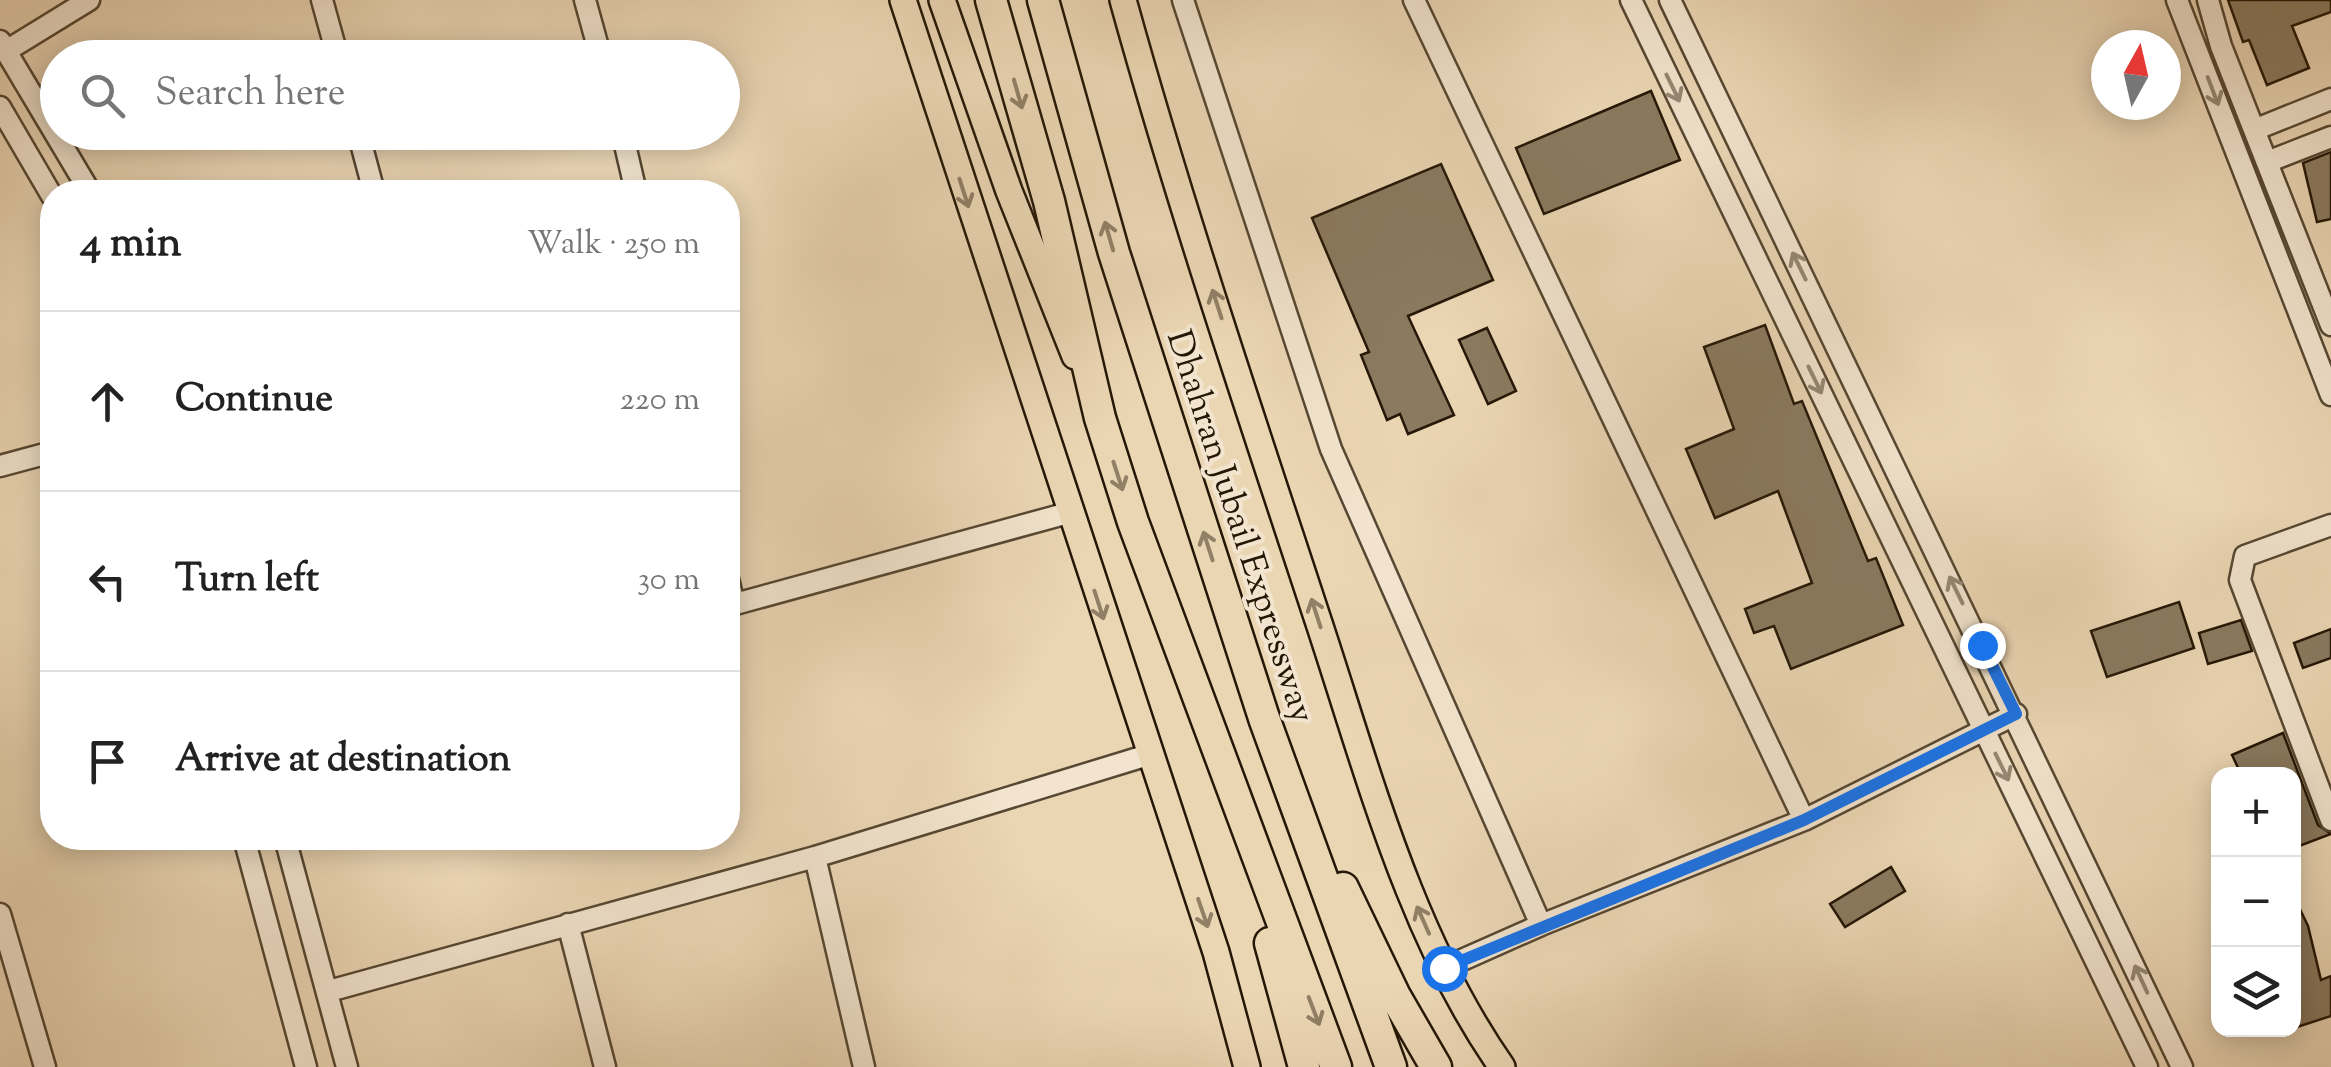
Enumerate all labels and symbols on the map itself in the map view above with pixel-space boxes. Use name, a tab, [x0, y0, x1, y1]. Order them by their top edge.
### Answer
north arrow	[2091, 30, 2181, 120]
one-way arrow	[1665, 72, 1684, 102]
one-way arrow	[2205, 75, 2223, 106]
one-way arrow	[1010, 78, 1028, 109]
one-way arrow	[956, 177, 974, 209]
one-way arrow	[1099, 221, 1117, 252]
one-way arrow	[1789, 252, 1808, 282]
one-way arrow	[1207, 288, 1225, 320]
street label: Dhahran Jubail Expressway	[1151, 324, 1326, 730]
one-way arrow	[1806, 365, 1825, 395]
one-way arrow	[1110, 459, 1128, 491]
one-way arrow	[1198, 530, 1216, 562]
one-way arrow	[1946, 576, 1965, 606]
one-way arrow	[1091, 589, 1109, 621]
one-way arrow	[1306, 598, 1324, 630]
route end	[1960, 623, 2006, 669]
one-way arrow	[1993, 752, 2012, 782]
one-way arrow	[1195, 897, 1213, 929]
one-way arrow	[1413, 905, 1431, 936]
route start	[1422, 946, 1468, 992]
one-way arrow	[2130, 965, 2149, 995]
one-way arrow	[1307, 995, 1325, 1025]

